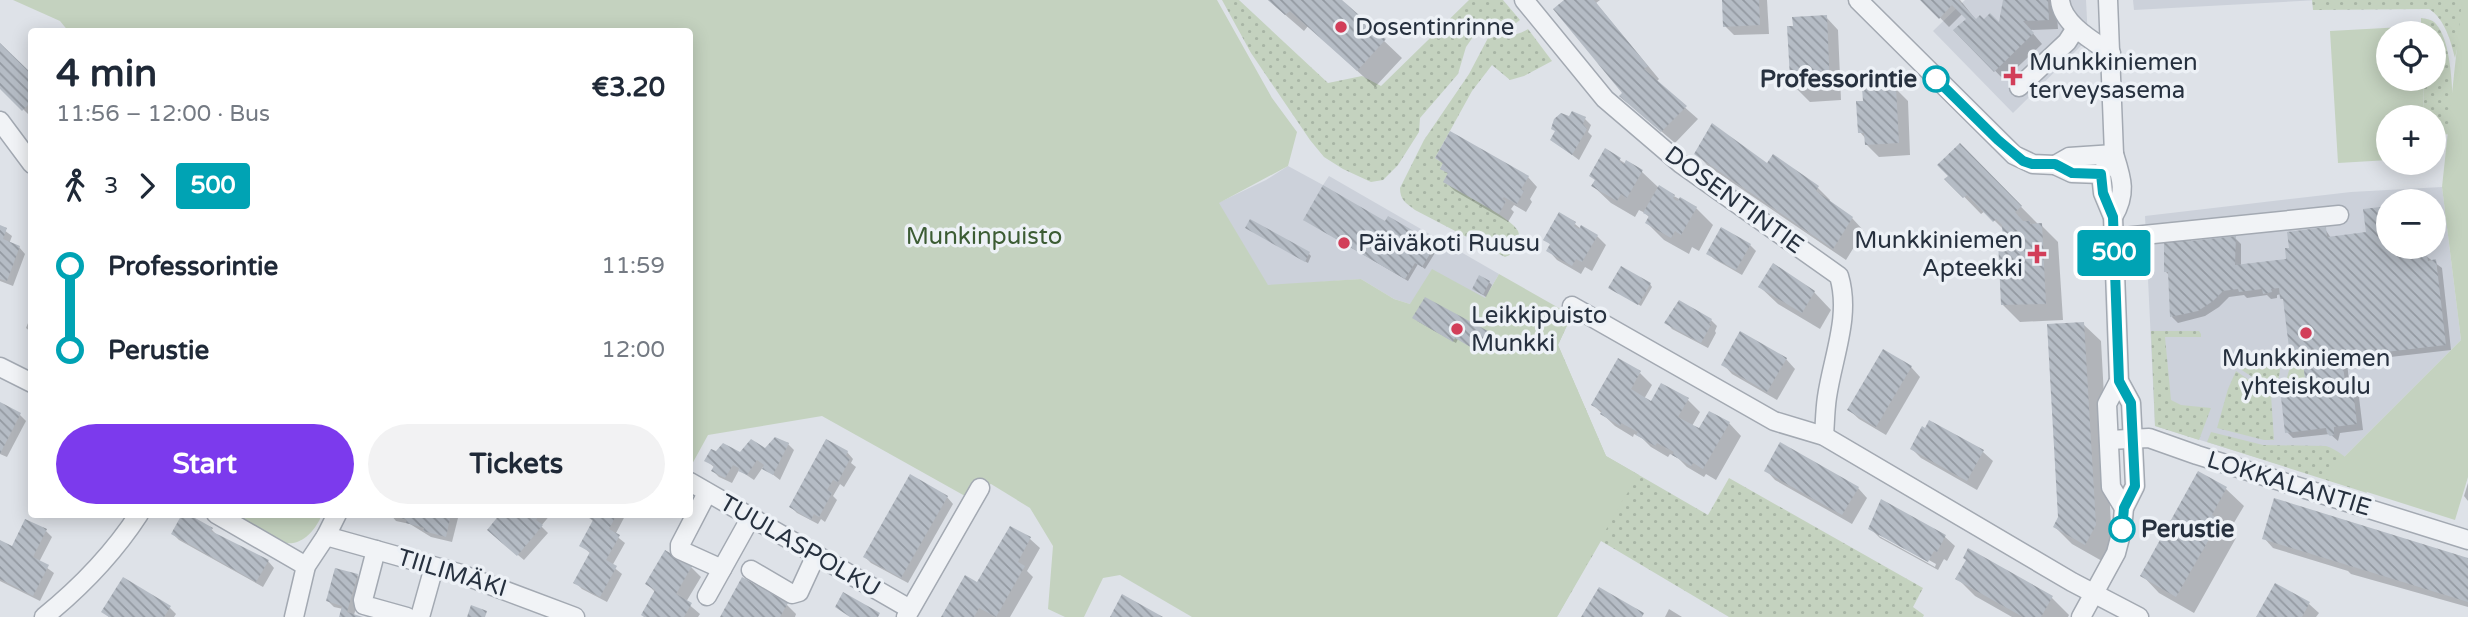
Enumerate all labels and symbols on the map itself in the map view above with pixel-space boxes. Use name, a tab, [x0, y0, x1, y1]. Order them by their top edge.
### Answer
place label: Dosentinrinne	[1355, 13, 1514, 42]
marker: Dosentinrinne	[1333, 19, 1349, 35]
place label: Munkkiniemen terveysasema	[2029, 48, 2198, 105]
place label: Professorintie	[1760, 65, 1917, 94]
marker: Professorintie	[1923, 66, 1949, 92]
marker: Munkkiniemen terveysasema	[2003, 66, 2023, 86]
street label: DOSENTINTIE	[1659, 140, 1809, 260]
park label: Munkinpuisto	[906, 222, 1062, 251]
place label: Munkkiniemen Apteekki	[1854, 226, 2023, 283]
place label: Päiväkoti Ruusu	[1358, 229, 1540, 258]
line badge: 500	[2074, 230, 2154, 276]
marker: Päiväkoti Ruusu	[1336, 235, 1352, 251]
marker: Munkkiniemen Apteekki	[2029, 246, 2045, 262]
place label: Leikkipuisto Munkki	[1471, 301, 1607, 358]
marker: Leikkipuisto Munkki	[1449, 321, 1465, 337]
marker: Munkkiniemen yhteiskoulu	[2298, 325, 2314, 341]
place label: Munkkiniemen yhteiskoulu	[2222, 344, 2390, 401]
street label: LOKKALANTIE	[2203, 445, 2375, 523]
street label: TUULASPOLKU	[714, 488, 886, 604]
place label: Perustie	[2141, 515, 2235, 544]
marker: Perustie	[2109, 516, 2135, 542]
street label: TIILIMÄKI	[394, 543, 510, 603]

